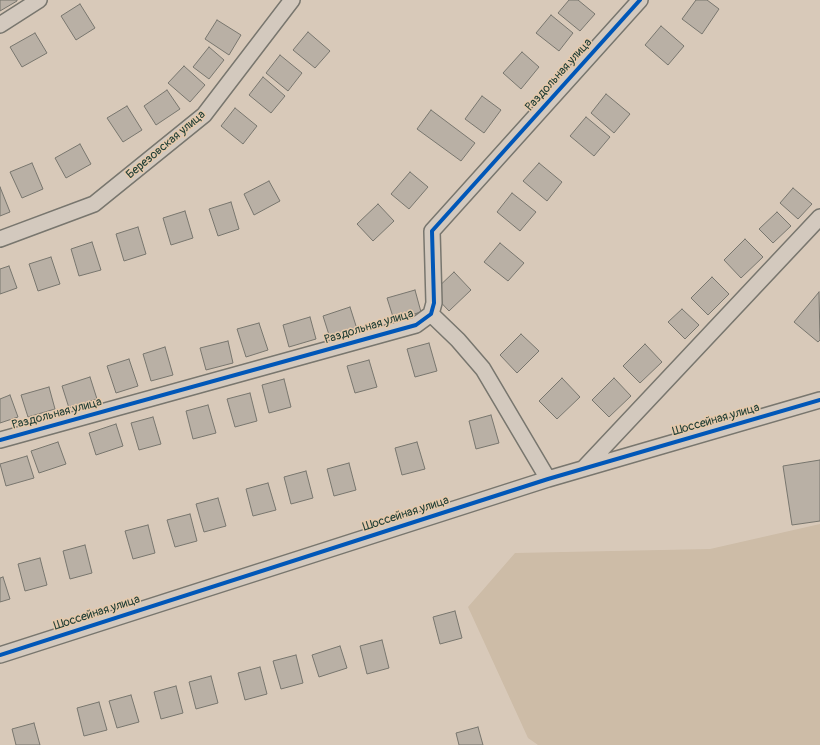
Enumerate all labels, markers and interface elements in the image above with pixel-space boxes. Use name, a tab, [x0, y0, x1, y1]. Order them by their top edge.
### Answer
street label: Раздольная улица	[523, 36, 595, 114]
street label: Березовская улица	[124, 108, 208, 182]
street label: Раздольная улица	[323, 307, 415, 347]
street label: Раздольная улица	[10, 395, 104, 433]
street label: Шоссейная улица	[671, 401, 761, 439]
street label: Шоссейная улица	[361, 493, 451, 535]
street label: Шоссейная улица	[52, 592, 142, 634]

